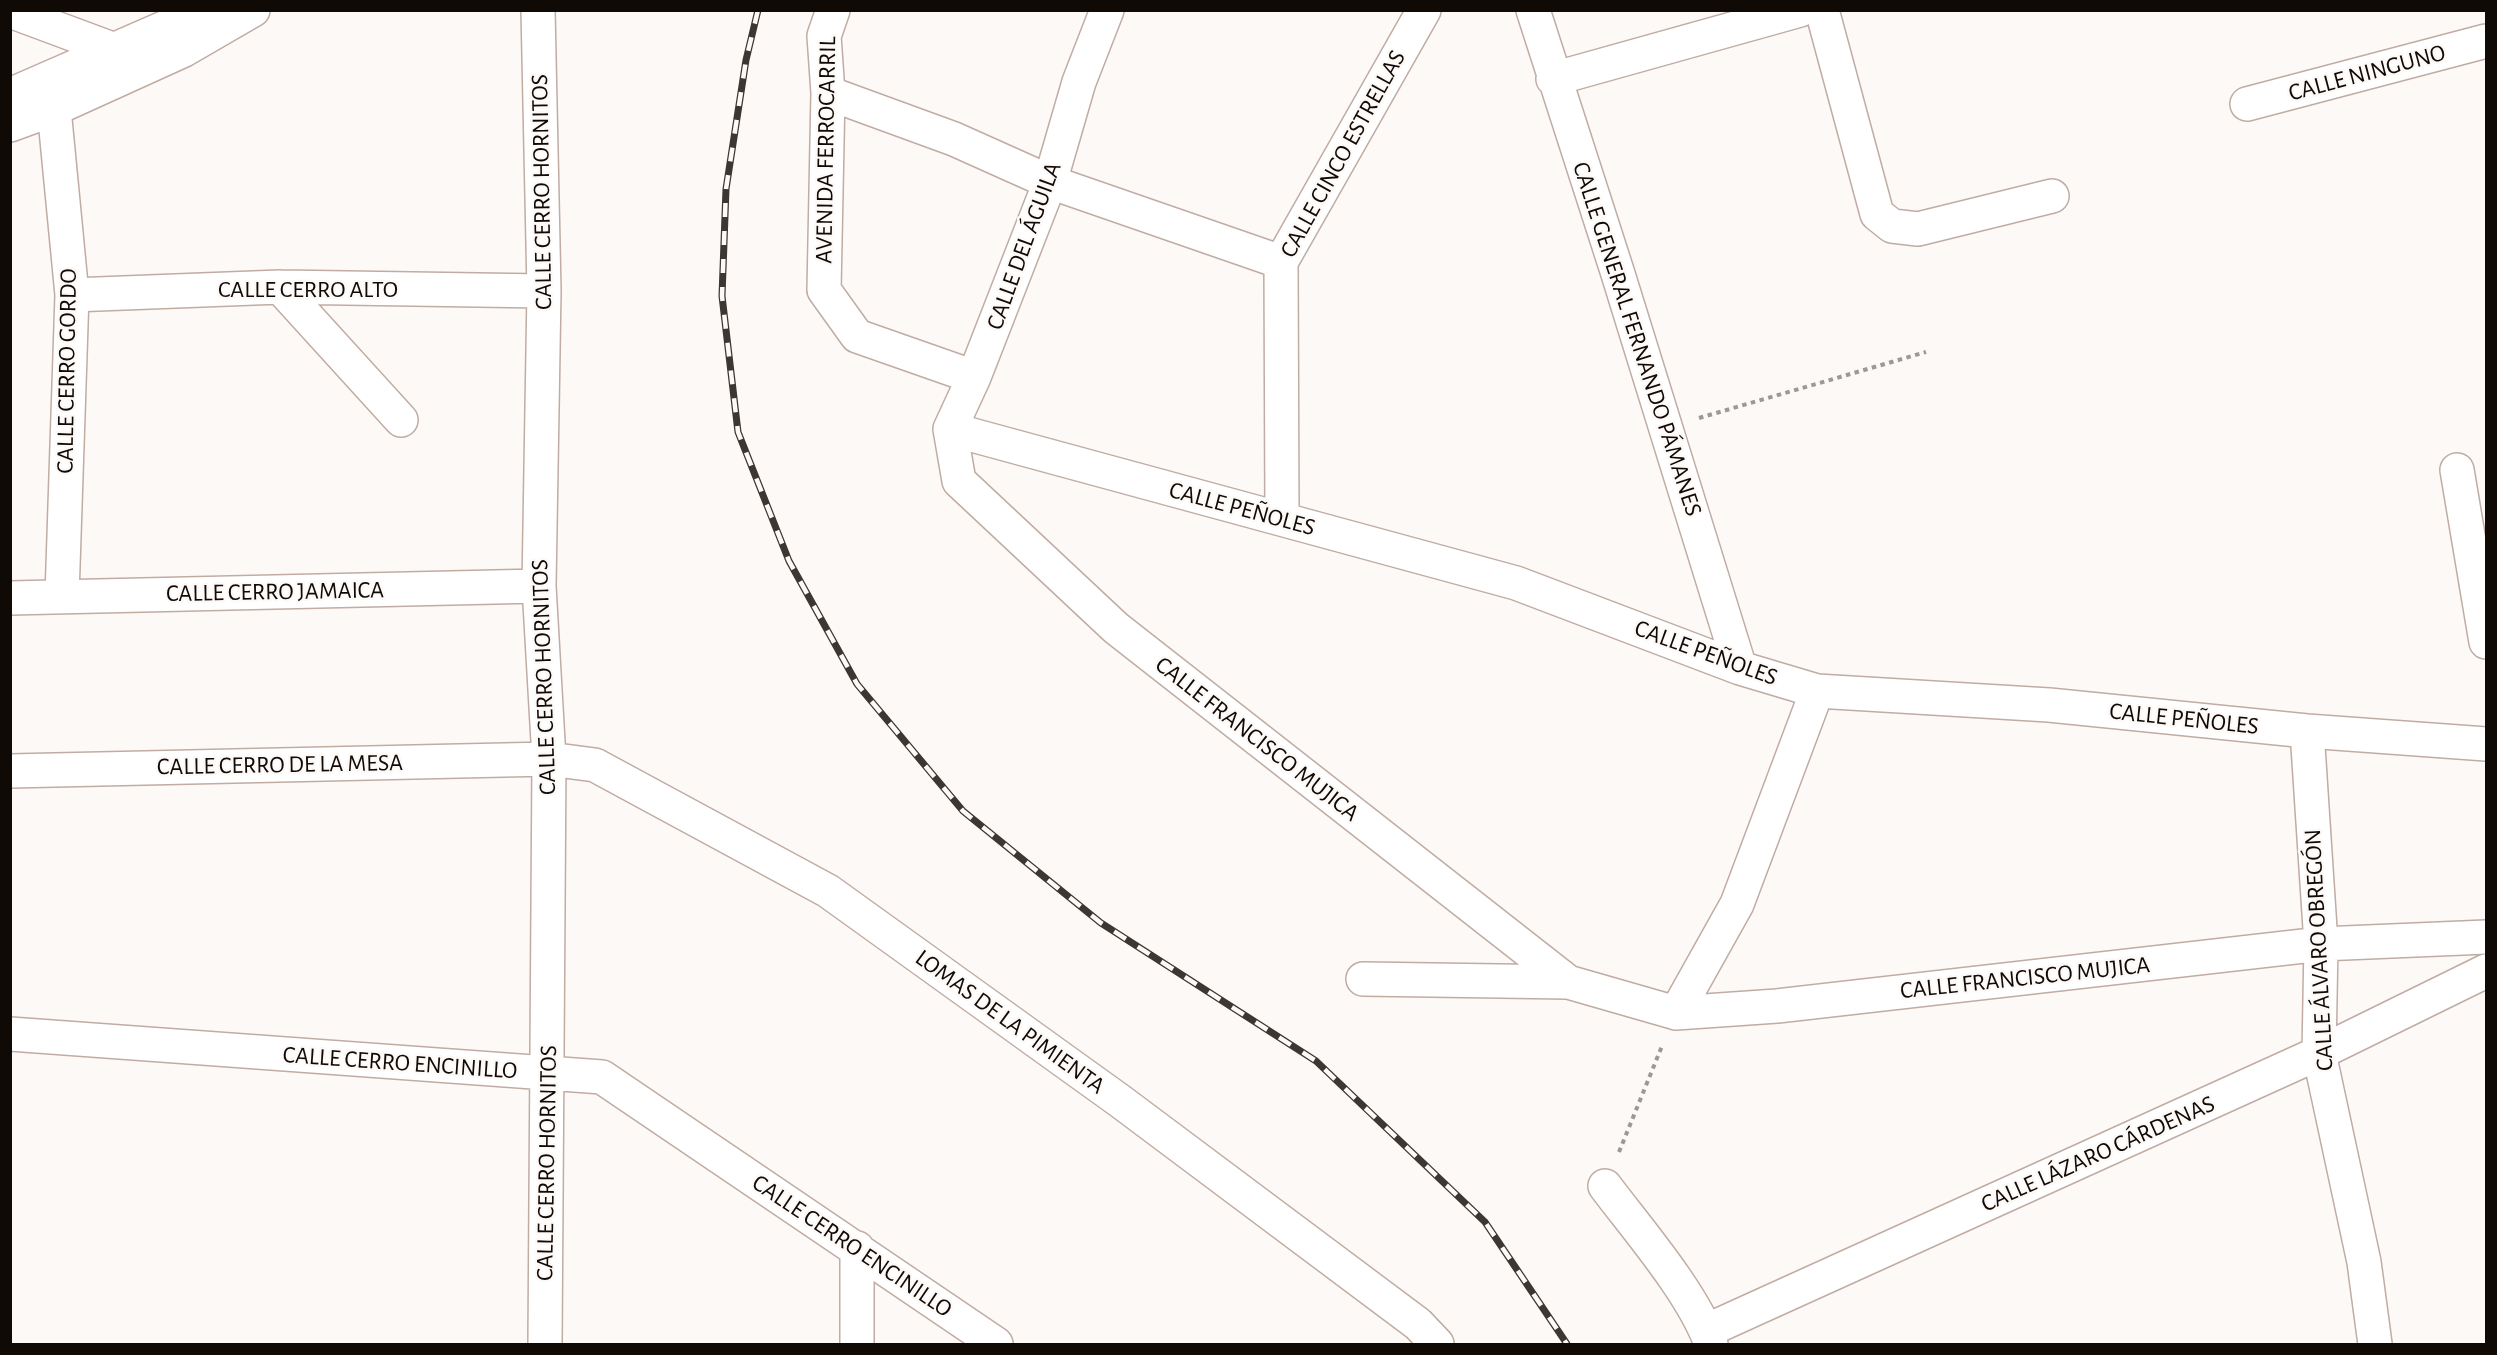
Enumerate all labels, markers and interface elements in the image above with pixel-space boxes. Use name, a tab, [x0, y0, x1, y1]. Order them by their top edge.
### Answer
street label: AVENIDA FERROCARRIL	[810, 36, 842, 264]
street label: CALLE NINGUNO	[2285, 38, 2449, 108]
street label: CALLE CINCO ESTRELLAS	[1274, 45, 1412, 263]
street label: CALLE CERRO HORNITOS	[526, 74, 558, 310]
street label: CALLE DEL ÁGUILA	[980, 158, 1068, 334]
street label: CALLE GENERAL FERNANDO PÁMANES	[1566, 158, 1708, 520]
street label: CALLE CERRO GORDO	[51, 268, 83, 474]
street label: CALLE CERRO ALTO	[218, 276, 398, 304]
street label: CALLE PEÑOLES	[1166, 476, 1318, 542]
street label: CALLE CERRO HORNITOS	[525, 559, 563, 795]
street label: CALLE CERRO JAMAICA	[166, 576, 384, 608]
street label: CALLE PEÑOLES	[1631, 614, 1781, 692]
street label: CALLE FRANCISCO MUJICA	[1149, 650, 1365, 828]
street label: CALLE PEÑOLES	[2108, 697, 2260, 741]
street label: CALLE CERRO DE LA MESA	[157, 748, 403, 782]
street label: CALLE ÁLVARO OBREGÓN	[2298, 828, 2340, 1072]
street label: LOMAS DE LA PIMIENTA	[909, 943, 1111, 1101]
street label: CALLE FRANCISCO MUJICA	[1899, 951, 2151, 1005]
street label: CALLE CERRO ENCINILLO	[282, 1040, 518, 1086]
street label: CALLE CERRO HORNITOS	[531, 1045, 563, 1281]
street label: CALLE LÁZARO CÁRDENAS	[1977, 1089, 2219, 1219]
street label: CALLE CERRO ENCINILLO	[746, 1168, 958, 1324]

